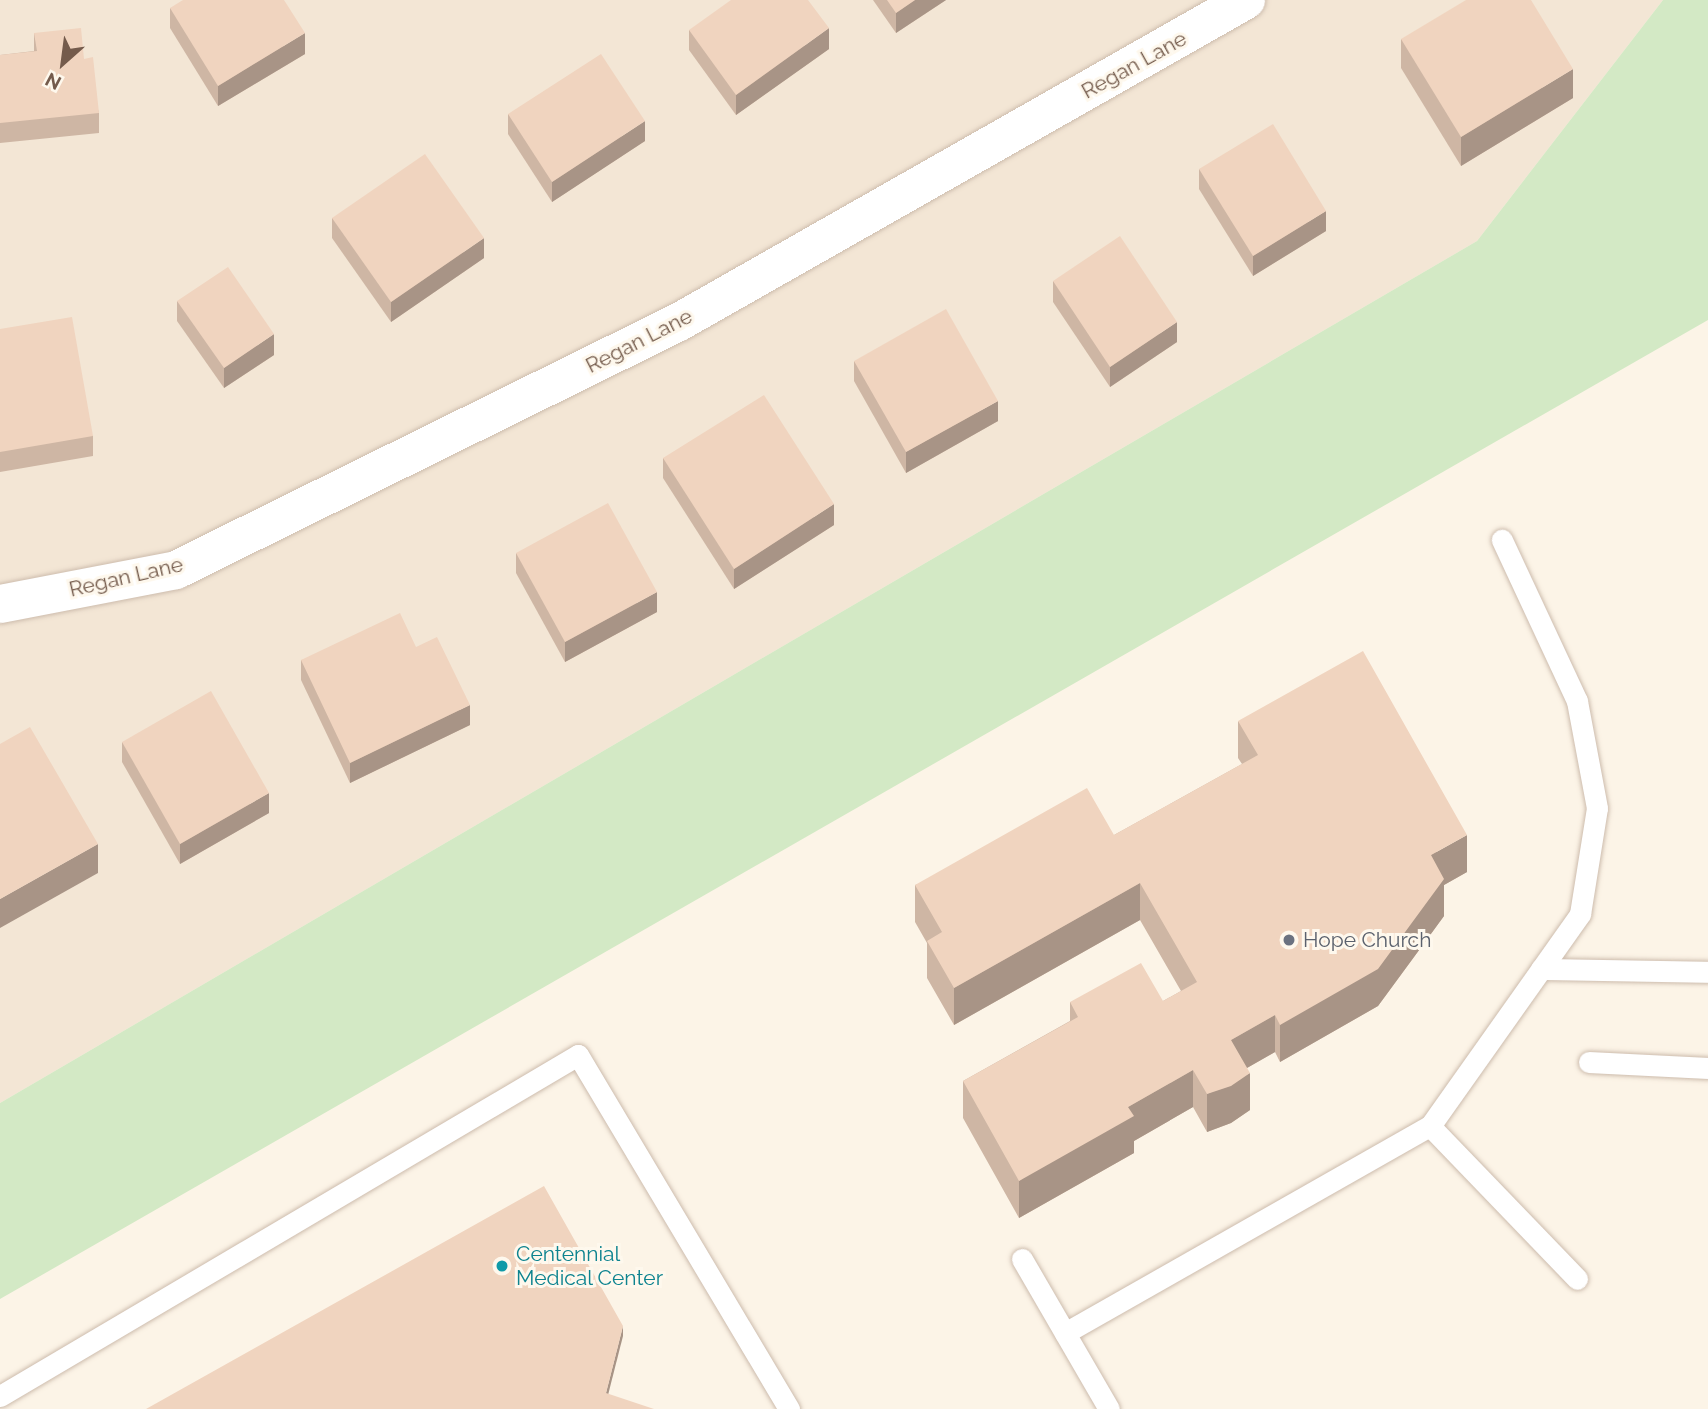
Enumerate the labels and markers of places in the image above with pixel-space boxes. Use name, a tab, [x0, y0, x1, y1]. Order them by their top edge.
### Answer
place label: Hope Church	[1303, 927, 1431, 953]
marker: Hope Church	[1281, 932, 1297, 948]
place label: Centennial Medical Center	[516, 1241, 664, 1291]
marker: Centennial Medical Center	[494, 1258, 510, 1274]

